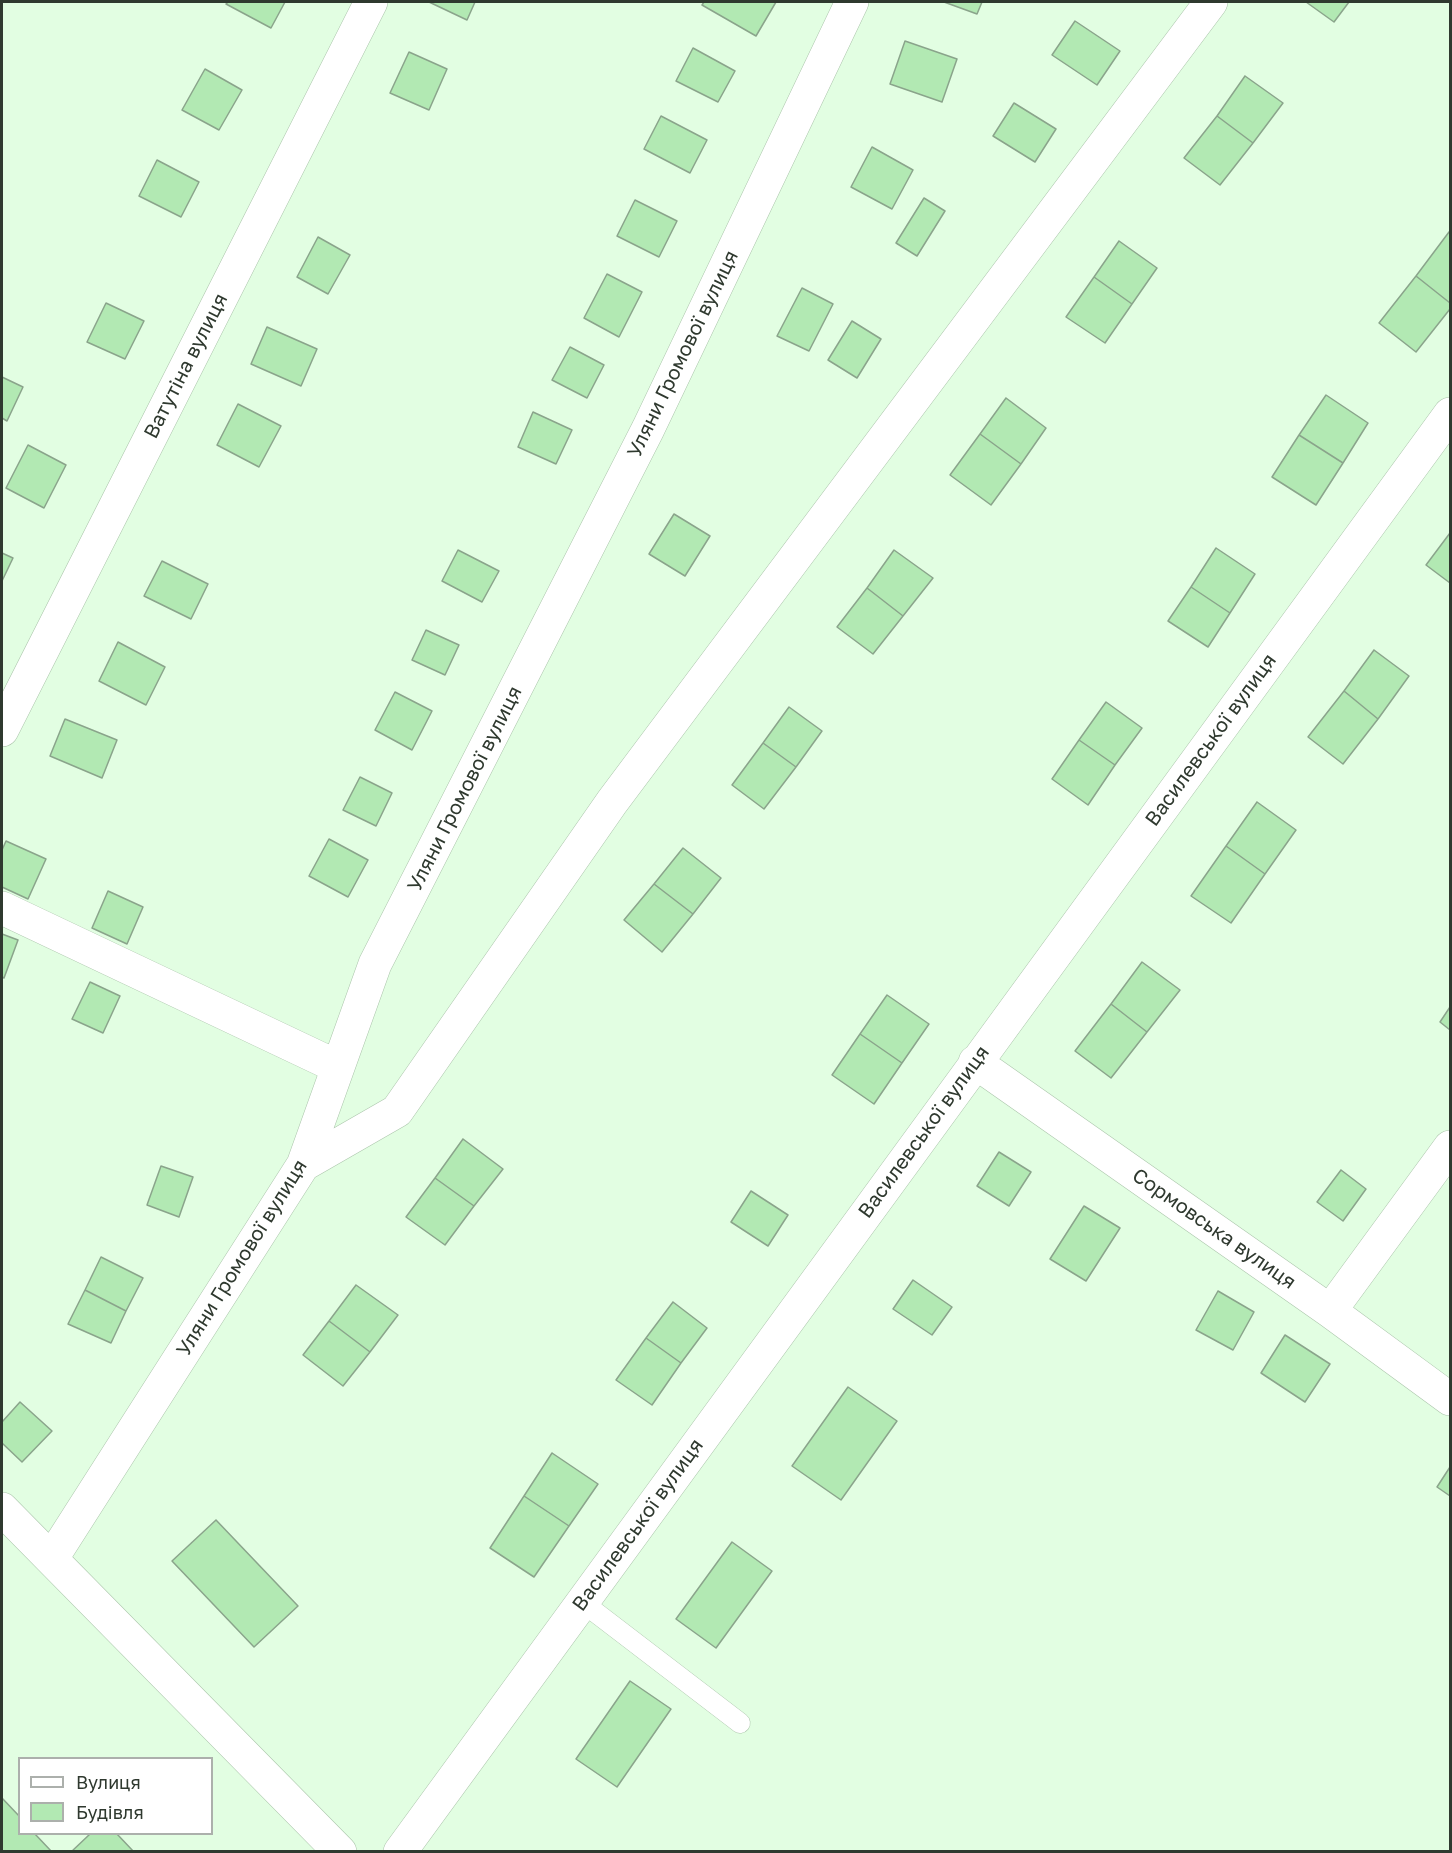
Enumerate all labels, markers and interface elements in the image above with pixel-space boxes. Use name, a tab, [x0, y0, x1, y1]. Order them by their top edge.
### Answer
street label: Уляни Громової вулиця	[622, 247, 744, 461]
street label: Ватутіна вулиця	[139, 289, 233, 443]
street label: Василевської вулиця	[1140, 649, 1282, 831]
street label: Уляни Громової вулиця	[403, 682, 527, 896]
street label: Василевської вулиця	[853, 1041, 995, 1223]
street label: Уляни Громової вулиця	[172, 1155, 312, 1361]
street label: Сормовська вулиця	[1128, 1163, 1300, 1295]
street label: Василевської вулиця	[567, 1434, 709, 1616]
legend	[18, 1757, 213, 1835]
text: Вулиця	[76, 1771, 141, 1793]
text: Будівля	[76, 1801, 144, 1823]

